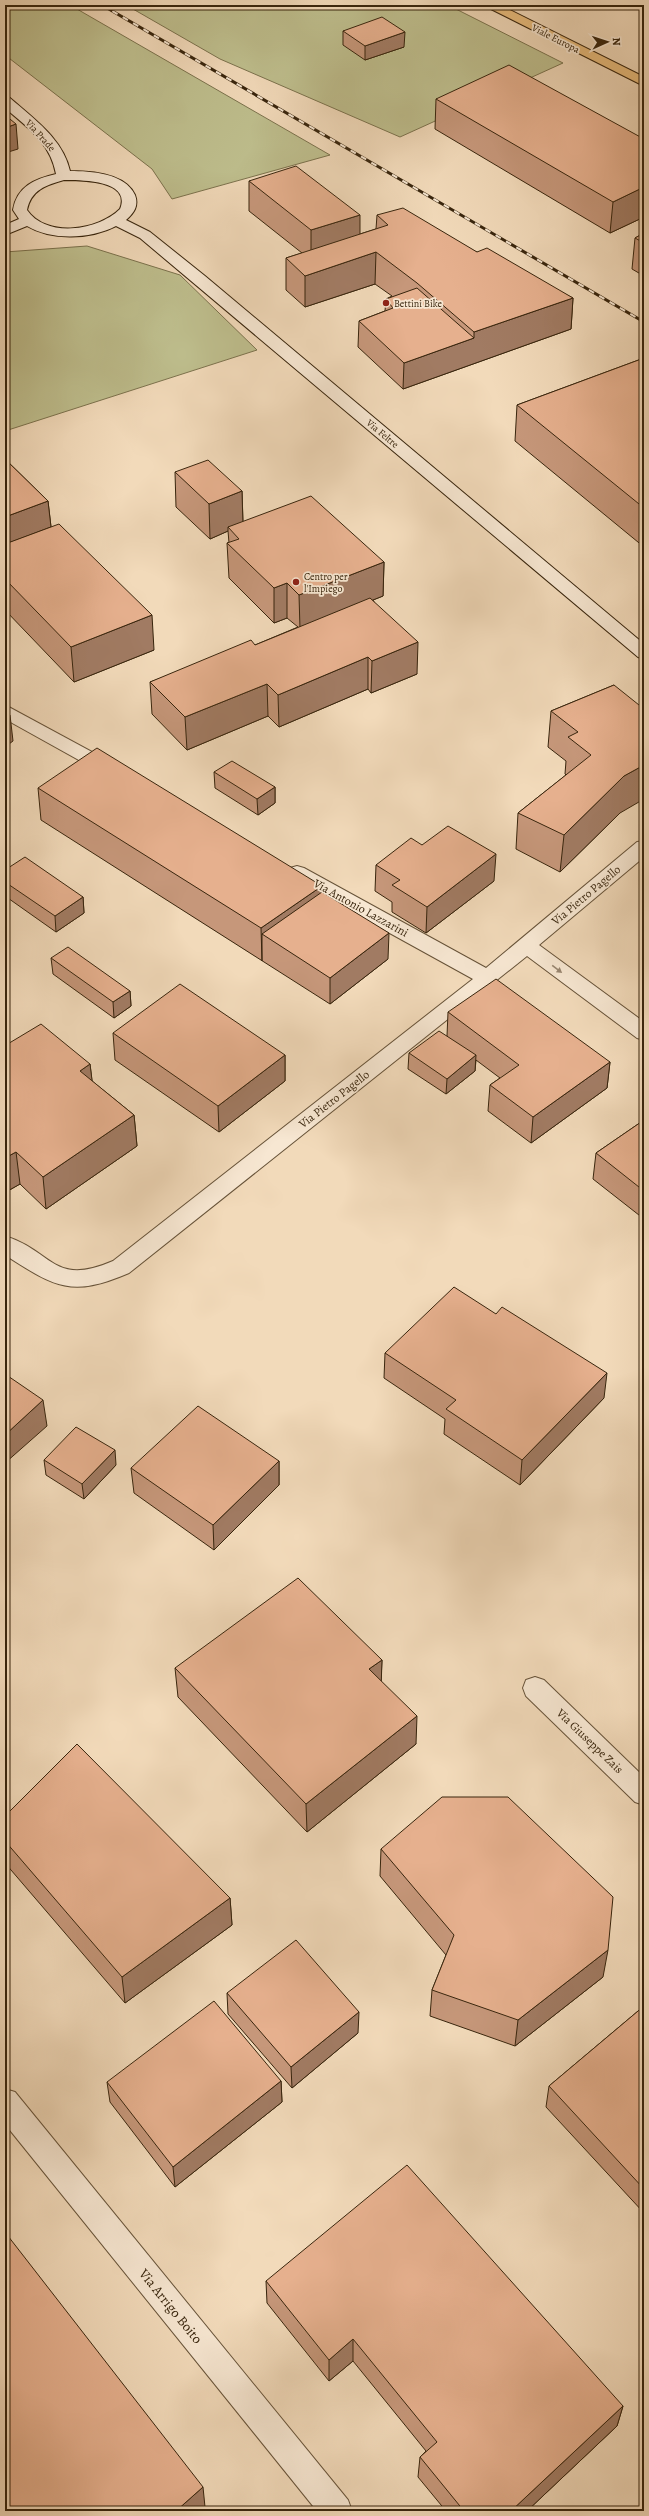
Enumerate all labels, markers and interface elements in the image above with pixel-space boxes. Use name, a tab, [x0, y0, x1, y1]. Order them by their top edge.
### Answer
street label: Viale Europa	[528, 20, 582, 57]
north arrow	[587, 22, 627, 62]
text: N	[609, 37, 624, 46]
street label: Via Prade	[22, 116, 59, 154]
place label: Bettini Bike	[394, 297, 443, 310]
marker: Bettini Bike	[381, 298, 391, 308]
street label: Via Feltre	[363, 415, 402, 451]
place label: Centro per l'Impiego	[304, 570, 348, 596]
marker: Centro per l'Impiego	[291, 577, 301, 587]
street label: Via Pietro Pagello	[547, 861, 624, 929]
street label: Via Antonio Lazzarini	[310, 875, 411, 941]
one-way arrow	[552, 964, 563, 973]
street label: Via Pietro Pagello	[295, 1066, 373, 1132]
street label: Via Giuseppe Zais	[552, 1704, 627, 1777]
street label: Via Arrigo Boito	[134, 2264, 207, 2348]

